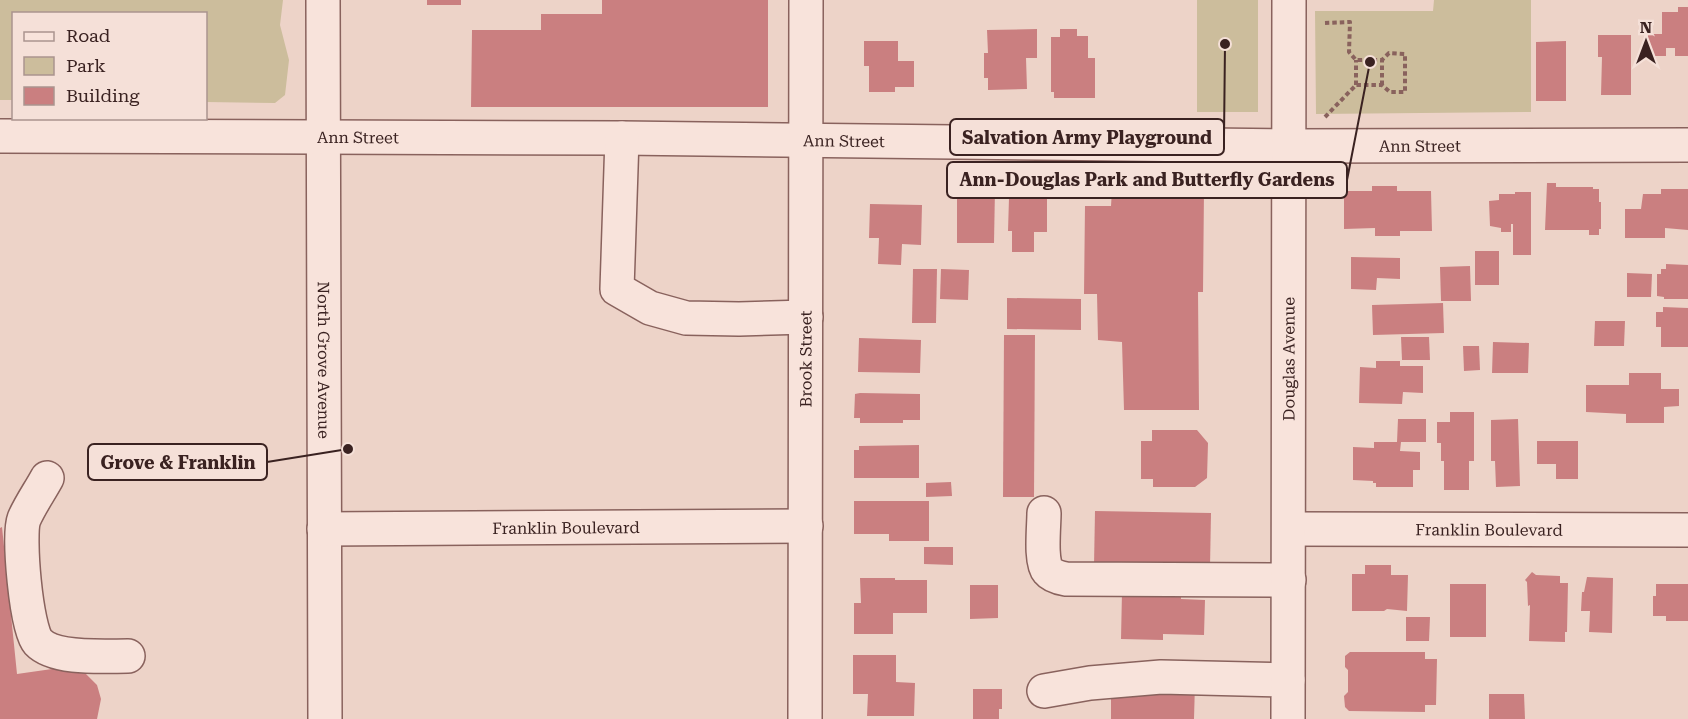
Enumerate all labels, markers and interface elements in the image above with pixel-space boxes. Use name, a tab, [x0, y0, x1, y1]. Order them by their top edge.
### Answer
legend	[12, 12, 207, 120]
north arrow	[1616, 12, 1676, 72]
text: N	[1640, 18, 1652, 37]
text: Road	[66, 25, 111, 46]
text: Park	[66, 55, 106, 76]
text: Building	[66, 85, 140, 106]
callout: Salvation Army Playground	[950, 119, 1224, 155]
text: Salvation Army Playground	[962, 127, 1212, 148]
street label: Ann Street	[317, 128, 399, 147]
street label: Ann Street	[803, 131, 885, 151]
street label: Ann Street	[1379, 137, 1461, 156]
callout: Ann-Douglas Park and Butterfly Gardens	[947, 162, 1347, 198]
text: Ann-Douglas Park and Butterfly Gardens	[959, 169, 1335, 190]
street label: North Grove Avenue	[314, 281, 333, 439]
street label: Douglas Avenue	[1279, 297, 1299, 421]
street label: Brook Street	[796, 310, 816, 407]
callout: Grove & Franklin	[88, 444, 267, 480]
text: Grove & Franklin	[100, 452, 256, 473]
street label: Franklin Boulevard	[492, 518, 640, 538]
street label: Franklin Boulevard	[1415, 520, 1563, 540]

